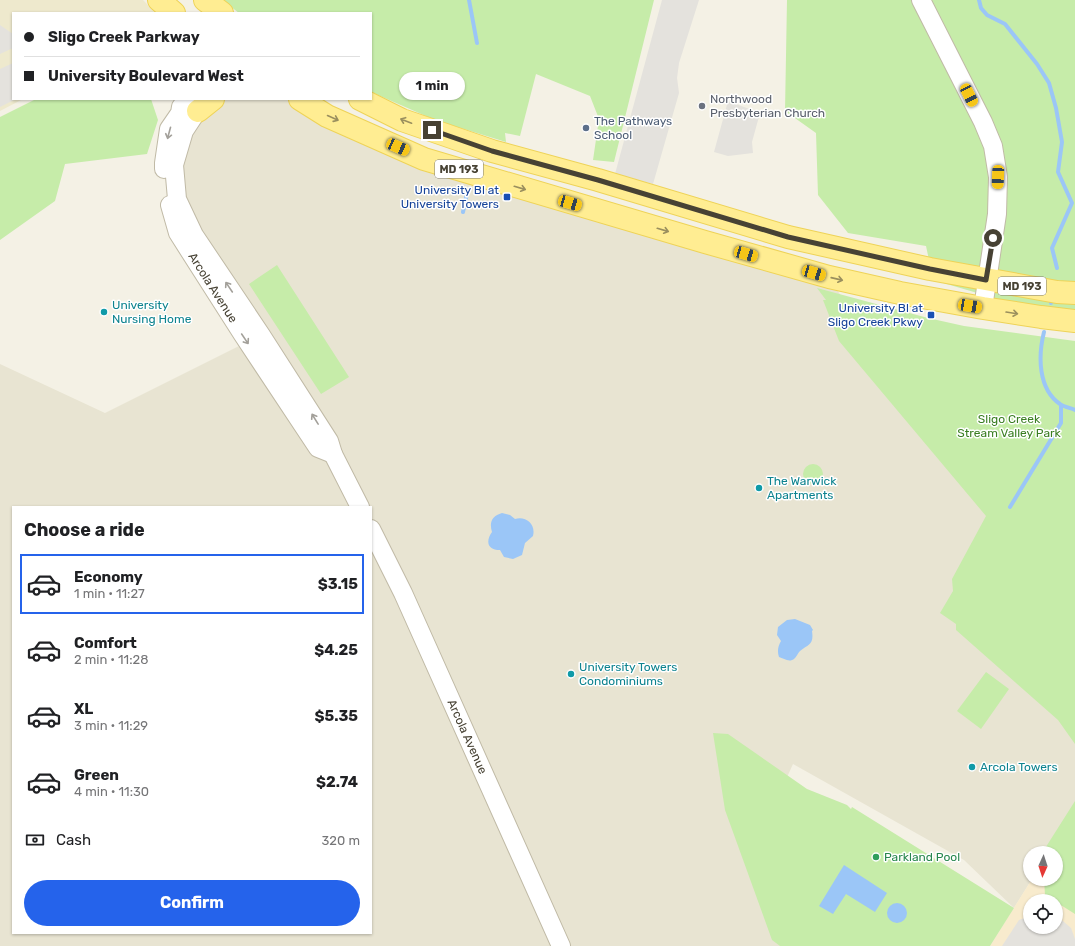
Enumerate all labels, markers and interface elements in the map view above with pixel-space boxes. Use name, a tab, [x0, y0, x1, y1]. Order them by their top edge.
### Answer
text: Sligo Creek Parkway	[48, 28, 200, 46]
text: University Boulevard West	[48, 67, 244, 85]
callout: 1 min	[399, 72, 465, 100]
text: 1 min	[415, 78, 449, 93]
car	[958, 82, 980, 108]
place label: Northwood Presbyterian Church	[710, 92, 825, 120]
marker: Northwood Presbyterian Church	[697, 101, 707, 111]
place label: The Pathways School	[594, 114, 672, 142]
one-way arrow	[327, 115, 339, 123]
one-way arrow	[400, 116, 412, 124]
route end	[423, 121, 441, 139]
marker: The Pathways School	[581, 123, 591, 133]
one-way arrow	[165, 126, 172, 139]
car	[385, 137, 411, 157]
road number: MD 193	[435, 160, 483, 178]
car	[992, 165, 1004, 189]
place label: University Bl at University Towers	[401, 183, 499, 211]
one-way arrow	[514, 185, 527, 192]
marker: University Bl at University Towers	[502, 192, 512, 202]
car	[557, 194, 583, 212]
one-way arrow	[656, 227, 669, 234]
route start	[984, 229, 1002, 247]
car	[733, 245, 759, 263]
street label: Arcola Avenue	[185, 250, 240, 326]
car	[801, 264, 827, 282]
one-way arrow	[830, 275, 843, 283]
road number: MD 193	[998, 277, 1046, 295]
one-way arrow	[225, 282, 233, 293]
place label: University Nursing Home	[112, 298, 192, 326]
car	[957, 298, 983, 314]
place label: University Bl at Sligo Creek Pkwy	[828, 301, 923, 329]
marker: University Nursing Home	[99, 307, 109, 317]
one-way arrow	[1005, 309, 1018, 317]
marker: University Bl at Sligo Creek Pkwy	[926, 310, 936, 320]
one-way arrow	[241, 333, 249, 344]
park label: Sligo Creek Stream Valley Park	[957, 412, 1062, 440]
one-way arrow	[311, 413, 319, 425]
place label: The Warwick Apartments	[767, 474, 837, 502]
marker: The Warwick Apartments	[754, 483, 764, 493]
text: Choose a ride	[24, 519, 145, 541]
icon: car	[26, 566, 62, 602]
text: Economy	[74, 568, 143, 586]
text: $3.15	[318, 575, 358, 593]
text: 1 min · 11:27	[74, 586, 145, 601]
icon: car	[26, 632, 62, 668]
text: Comfort	[74, 634, 137, 652]
text: $4.25	[314, 641, 358, 659]
text: 2 min · 11:28	[74, 652, 148, 667]
place label: University Towers Condominiums	[579, 660, 677, 688]
marker: University Towers Condominiums	[566, 669, 576, 679]
street label: Arcola Avenue	[445, 697, 490, 776]
icon: car	[26, 698, 62, 734]
text: XL	[74, 700, 93, 718]
text: $5.35	[315, 707, 358, 725]
text: 3 min · 11:29	[74, 718, 148, 733]
place label: Arcola Towers	[980, 760, 1058, 774]
marker: Arcola Towers	[967, 762, 977, 772]
icon: car	[26, 764, 62, 800]
text: Green	[74, 766, 119, 784]
text: $2.74	[316, 773, 358, 791]
text: 4 min · 11:30	[74, 784, 149, 799]
icon: cash	[24, 829, 46, 851]
text: Cash	[56, 831, 91, 849]
text: 320 m	[322, 833, 360, 848]
north arrow	[1023, 846, 1063, 886]
map controls	[1023, 846, 1063, 934]
place label: Parkland Pool	[884, 850, 960, 864]
marker: Parkland Pool	[871, 852, 881, 862]
button: Confirm	[24, 880, 360, 926]
button: locate	[1023, 894, 1063, 934]

